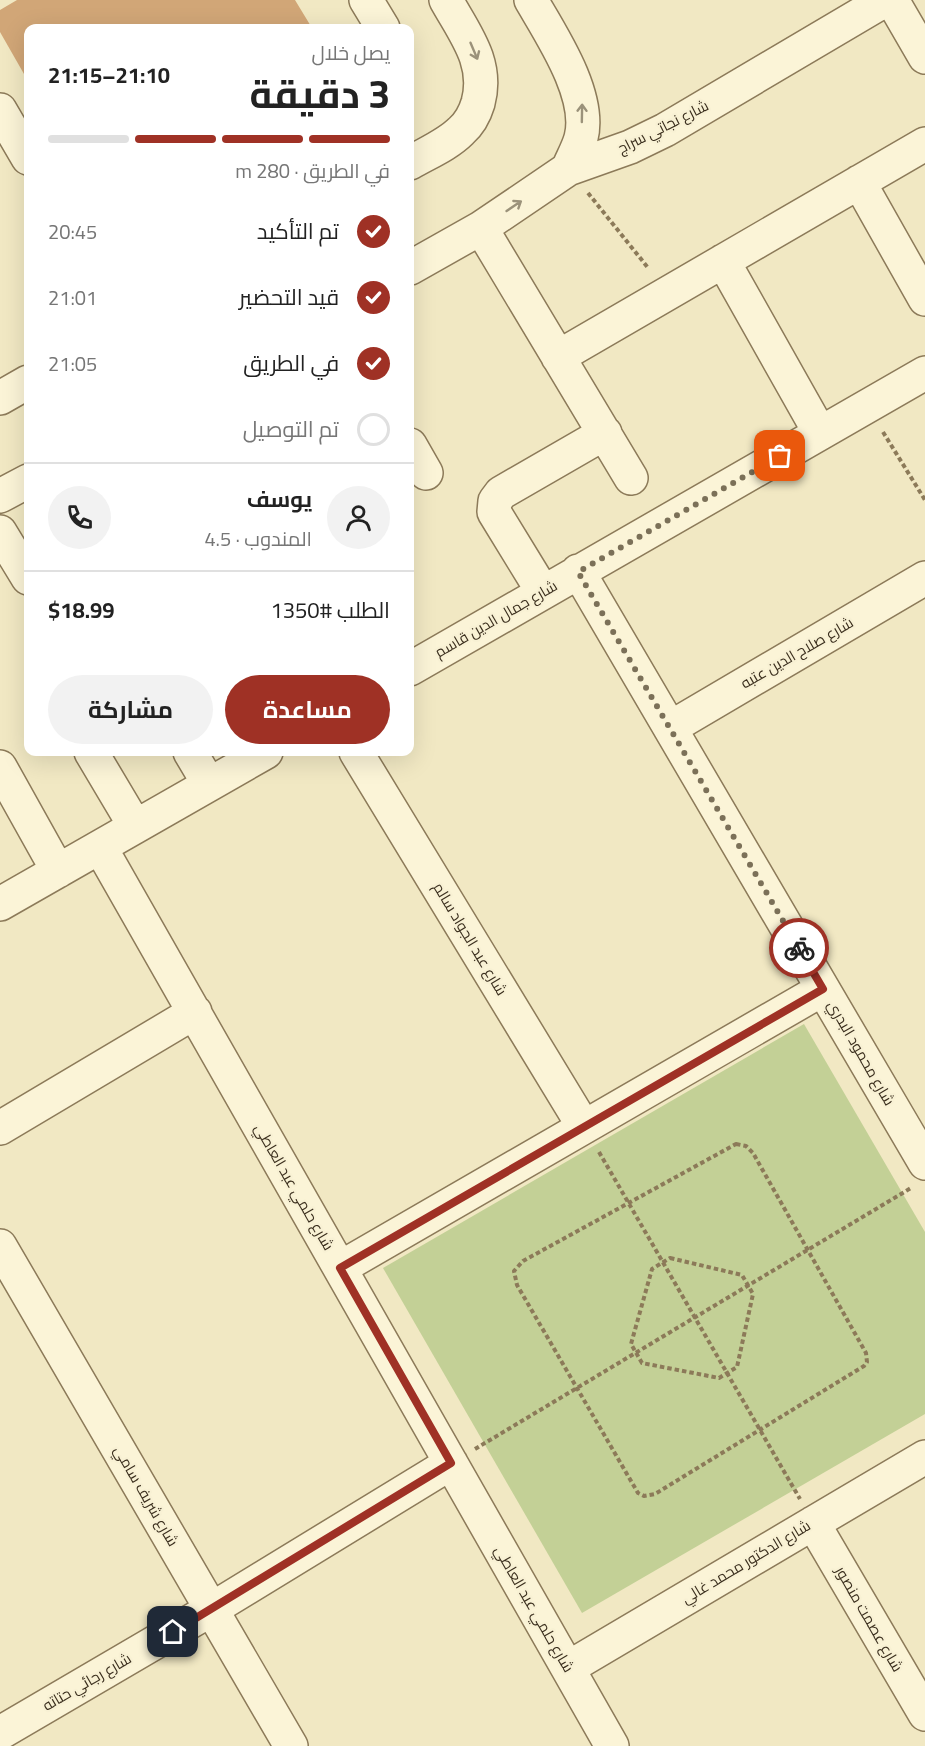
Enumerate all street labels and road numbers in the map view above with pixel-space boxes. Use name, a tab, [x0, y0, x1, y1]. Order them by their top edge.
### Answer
street label: شارع نجاتي سراج	[612, 91, 714, 162]
street label: شارع جمال الدين قاسم	[429, 571, 563, 666]
street label: شارع صلاح الدين عتبه	[734, 608, 859, 697]
street label: شارع عبد الجواد سالم	[425, 876, 516, 1001]
street label: شارع محمود البدري	[819, 994, 904, 1111]
street label: شارع حلمي عبد العاطي	[246, 1118, 343, 1256]
street label: شارع شريف سامي	[106, 1440, 187, 1552]
street label: شارع الدكتور محمد غالي	[675, 1511, 816, 1612]
street label: شارع حلمي عبد العاطي	[486, 1540, 583, 1678]
street label: شارع عصمت منصور	[827, 1559, 912, 1678]
street label: شارع رجائي حتاته	[36, 1644, 137, 1719]

